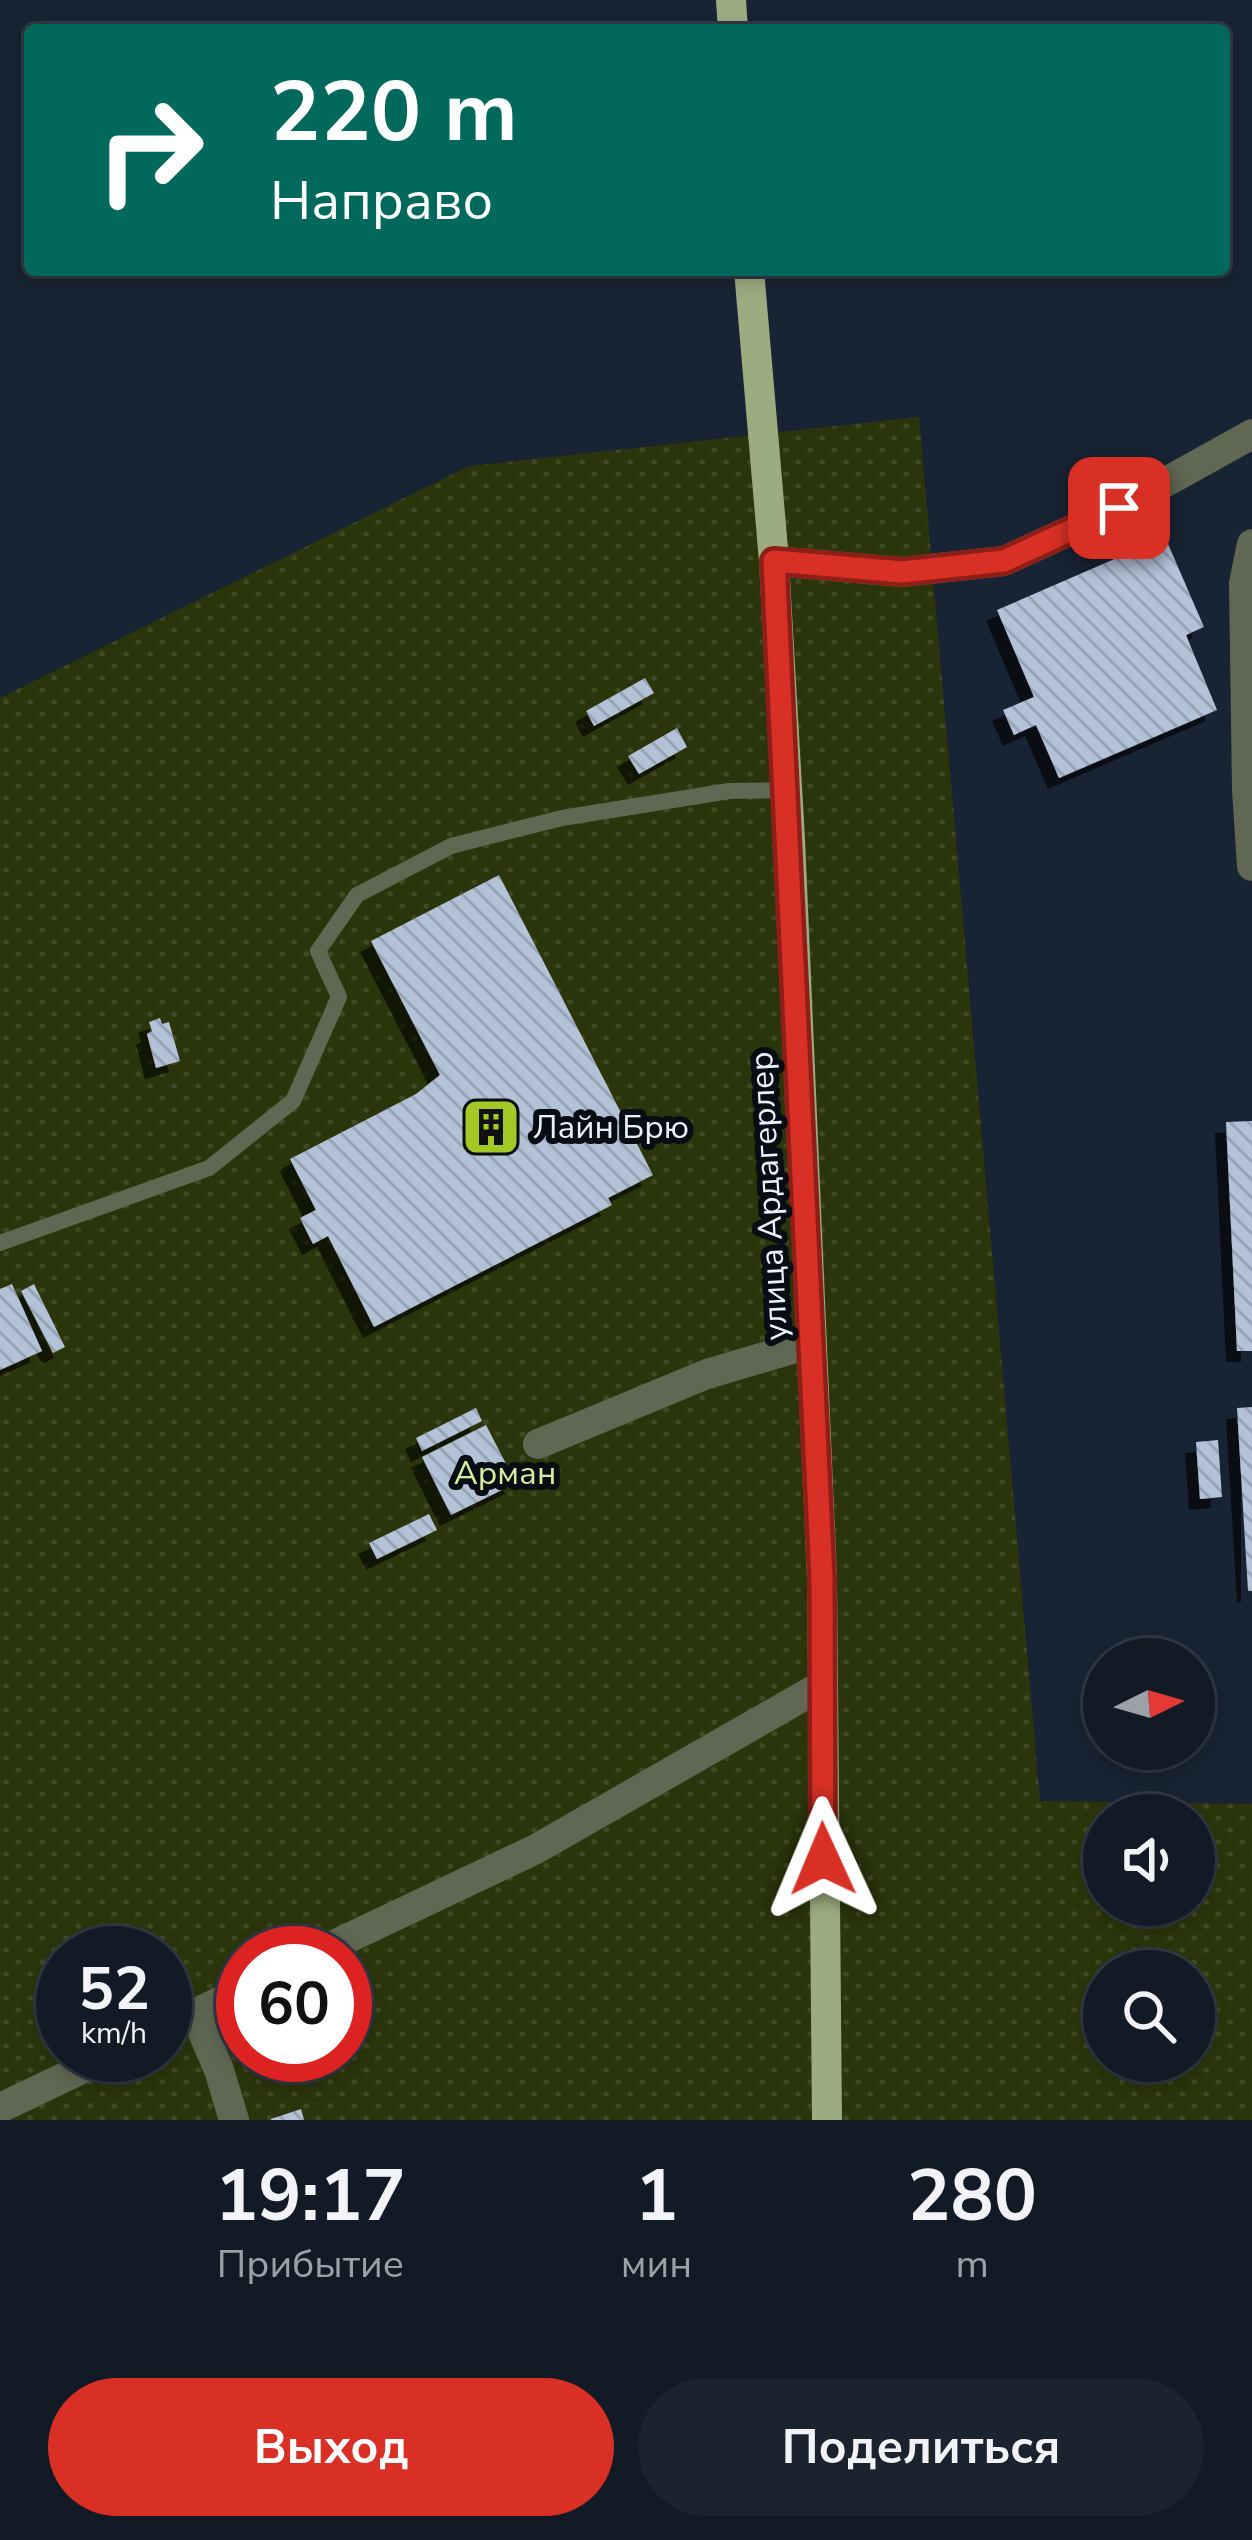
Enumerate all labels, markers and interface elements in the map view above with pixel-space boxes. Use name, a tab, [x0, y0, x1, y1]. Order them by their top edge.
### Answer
text: 220 m	[270, 55, 518, 170]
icon: right	[72, 72, 228, 228]
text: Направо	[270, 164, 493, 238]
pin	[1068, 457, 1170, 559]
icon: arrive	[1086, 475, 1152, 541]
street label: улица Ардагерлер	[739, 1050, 799, 1342]
building icon: Лайн Брю	[460, 1096, 522, 1158]
place label: Лайн Брю	[533, 1105, 689, 1150]
park label: Арман	[454, 1451, 556, 1496]
north arrow	[1083, 1638, 1215, 1770]
map controls	[1083, 1638, 1215, 2082]
button: sound	[1083, 1794, 1215, 1926]
position arrow	[760, 1796, 886, 1922]
speed limit sign: 60	[216, 1926, 372, 2082]
text: 52	[78, 1948, 150, 2030]
button: search	[1083, 1950, 1215, 2082]
text: km/h	[81, 2013, 147, 2054]
text: 19:17	[215, 2147, 406, 2245]
text: 1	[635, 2147, 678, 2245]
text: 280	[907, 2147, 1037, 2245]
text: Прибытие	[217, 2238, 404, 2291]
text: мин	[621, 2238, 692, 2291]
text: m	[955, 2238, 989, 2291]
button: Выход	[48, 2378, 614, 2516]
button: Поделиться	[638, 2378, 1204, 2516]

